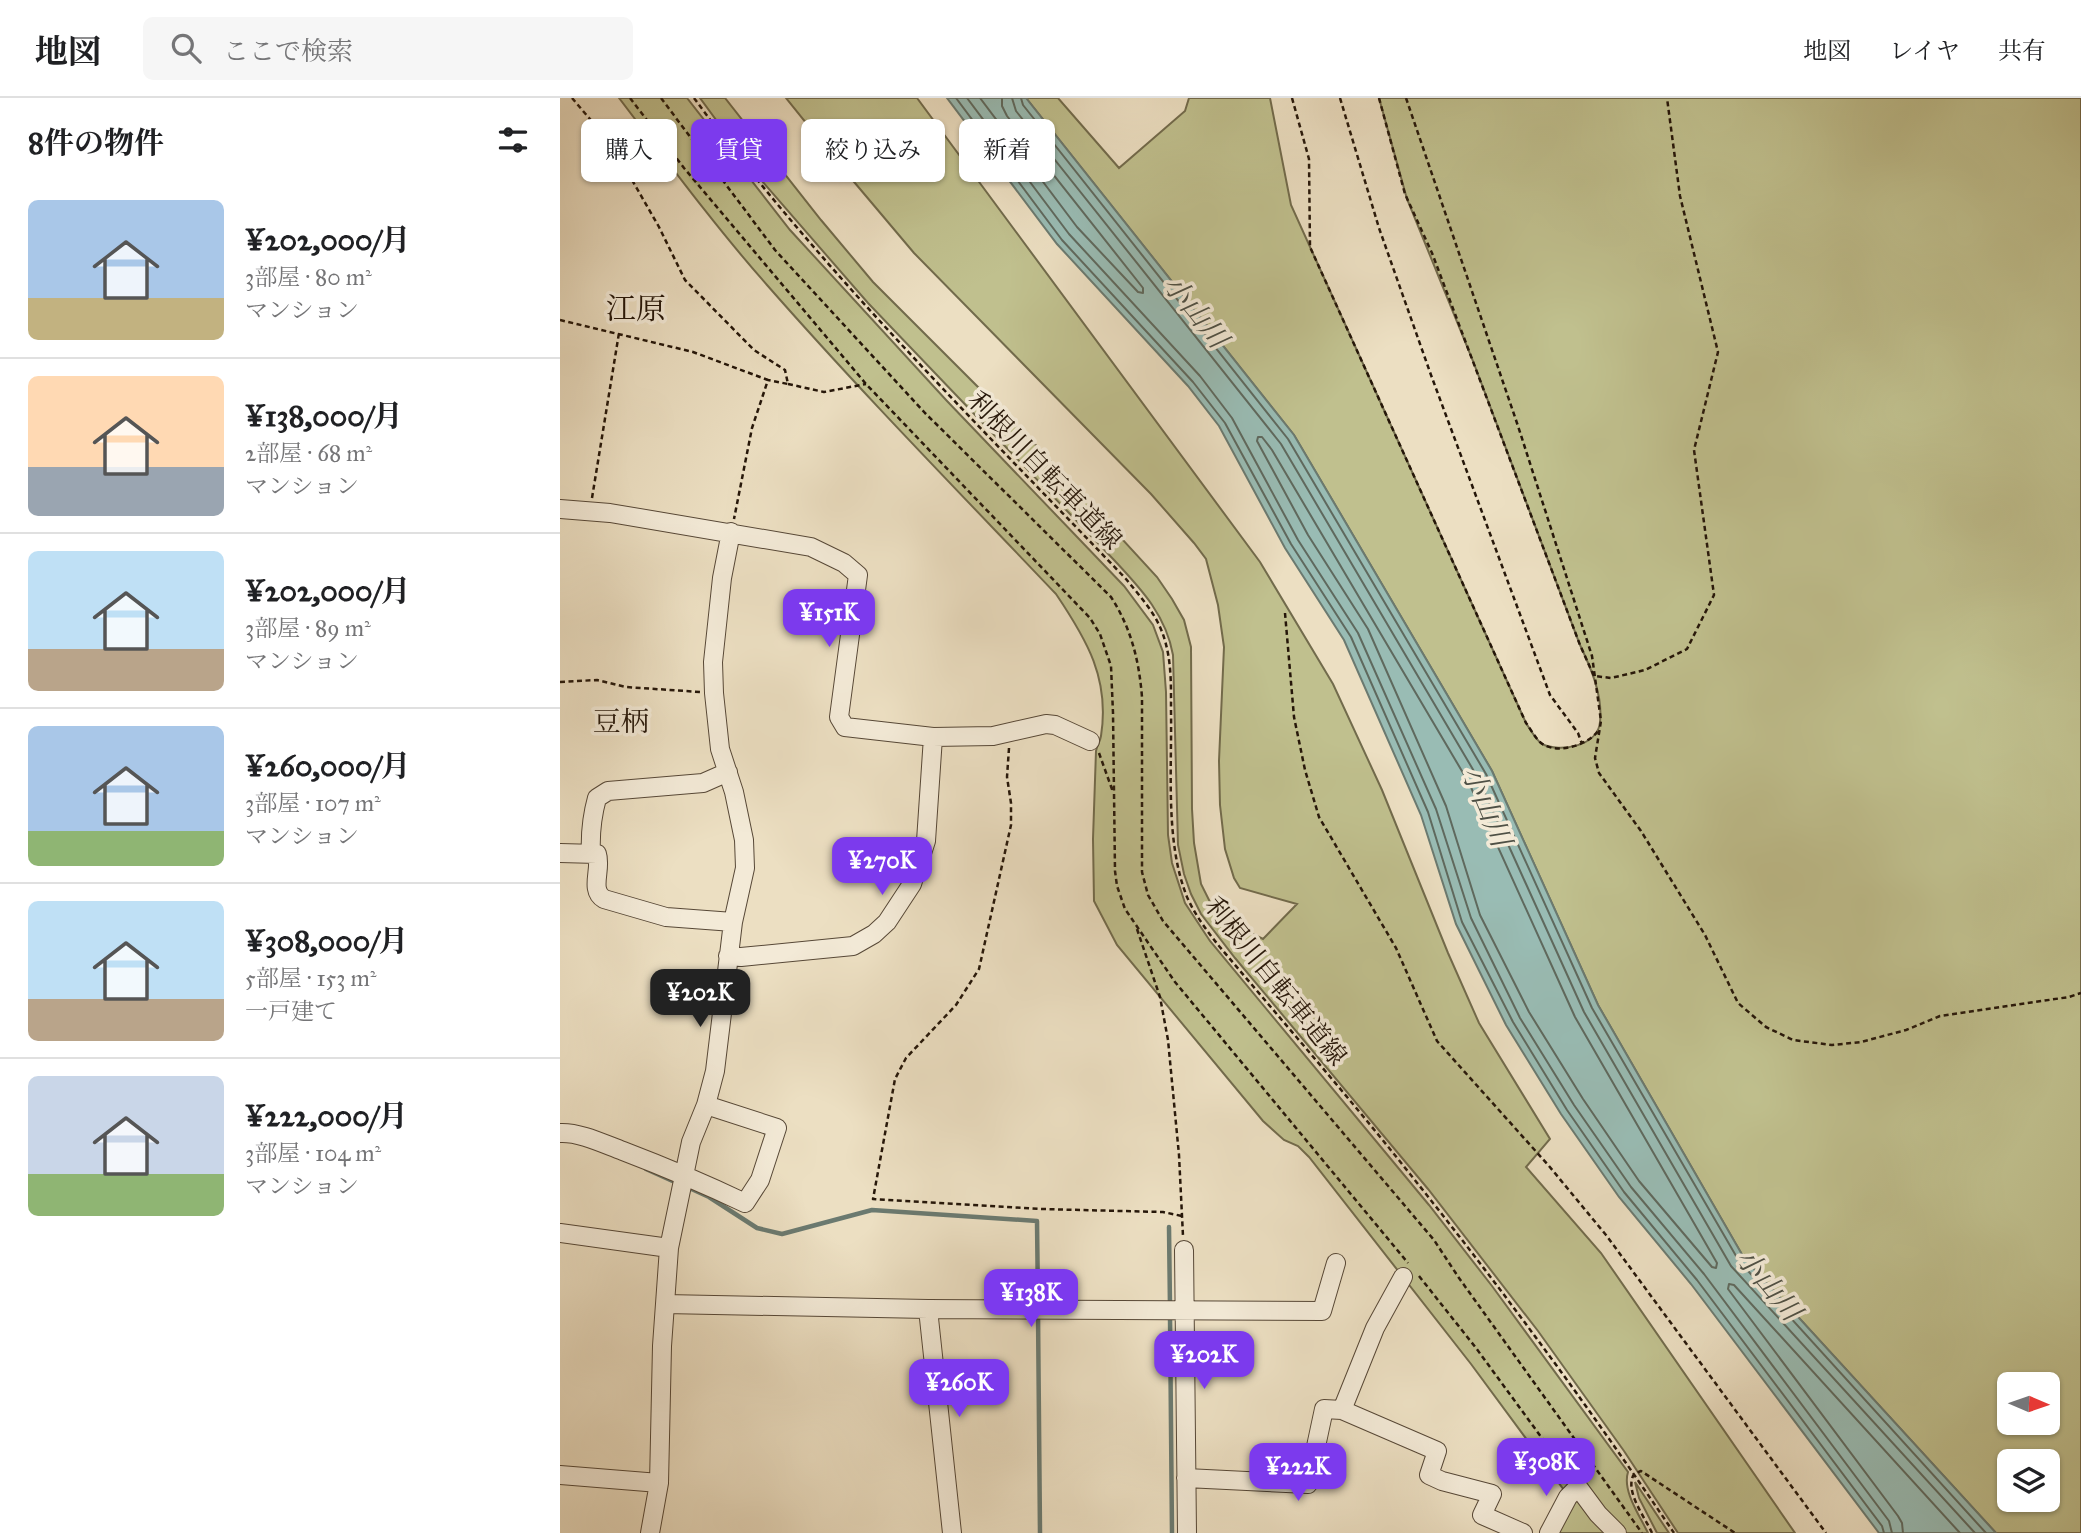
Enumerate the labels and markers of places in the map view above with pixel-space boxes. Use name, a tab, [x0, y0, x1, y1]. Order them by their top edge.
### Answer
pin: ¥151K	[780, 589, 878, 649]
pin: ¥270K	[833, 838, 931, 897]
pin: ¥202K	[651, 970, 749, 1029]
pin: ¥138K	[982, 1270, 1080, 1329]
pin: ¥202K	[1155, 1332, 1253, 1391]
pin: ¥260K	[910, 1360, 1008, 1419]
pin: ¥308K	[1497, 1438, 1595, 1498]
pin: ¥222K	[1249, 1444, 1347, 1503]

